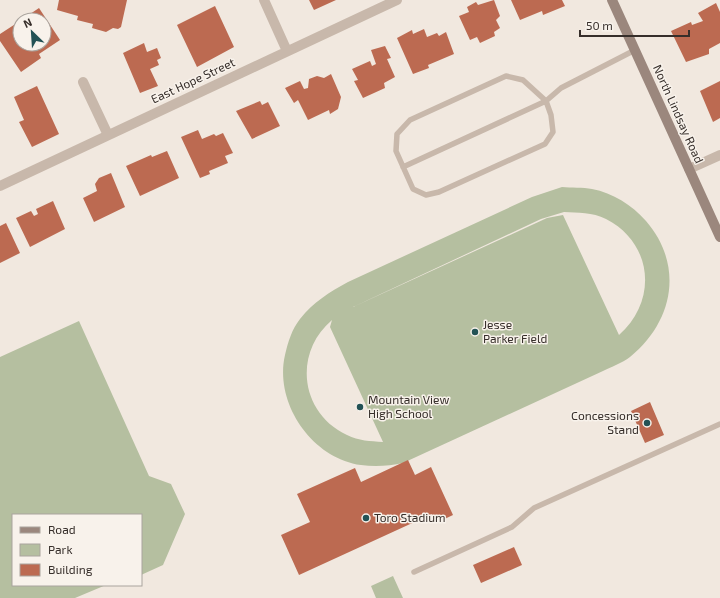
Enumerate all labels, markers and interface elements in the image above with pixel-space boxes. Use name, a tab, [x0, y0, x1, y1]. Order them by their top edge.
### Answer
north arrow	[12, 12, 52, 52]
scale bar	[580, 12, 689, 38]
text: N	[21, 15, 34, 30]
text: 50 m	[586, 18, 613, 32]
street label: East Hope Street	[148, 54, 237, 106]
street label: North Lindsay Road	[651, 62, 707, 165]
place label: Jesse Parker Field	[483, 317, 547, 345]
marker: Jesse Parker Field	[470, 327, 480, 337]
place label: Mountain View High School	[368, 392, 449, 420]
marker: Mountain View High School	[355, 402, 365, 412]
place label: Concessions Stand	[571, 408, 639, 436]
marker: Concessions Stand	[642, 418, 652, 428]
place label: Toro Stadium	[374, 510, 446, 524]
marker: Toro Stadium	[361, 513, 371, 523]
legend	[12, 514, 142, 586]
text: Road	[48, 522, 76, 536]
text: Park	[48, 542, 73, 556]
text: Building	[48, 562, 93, 576]

